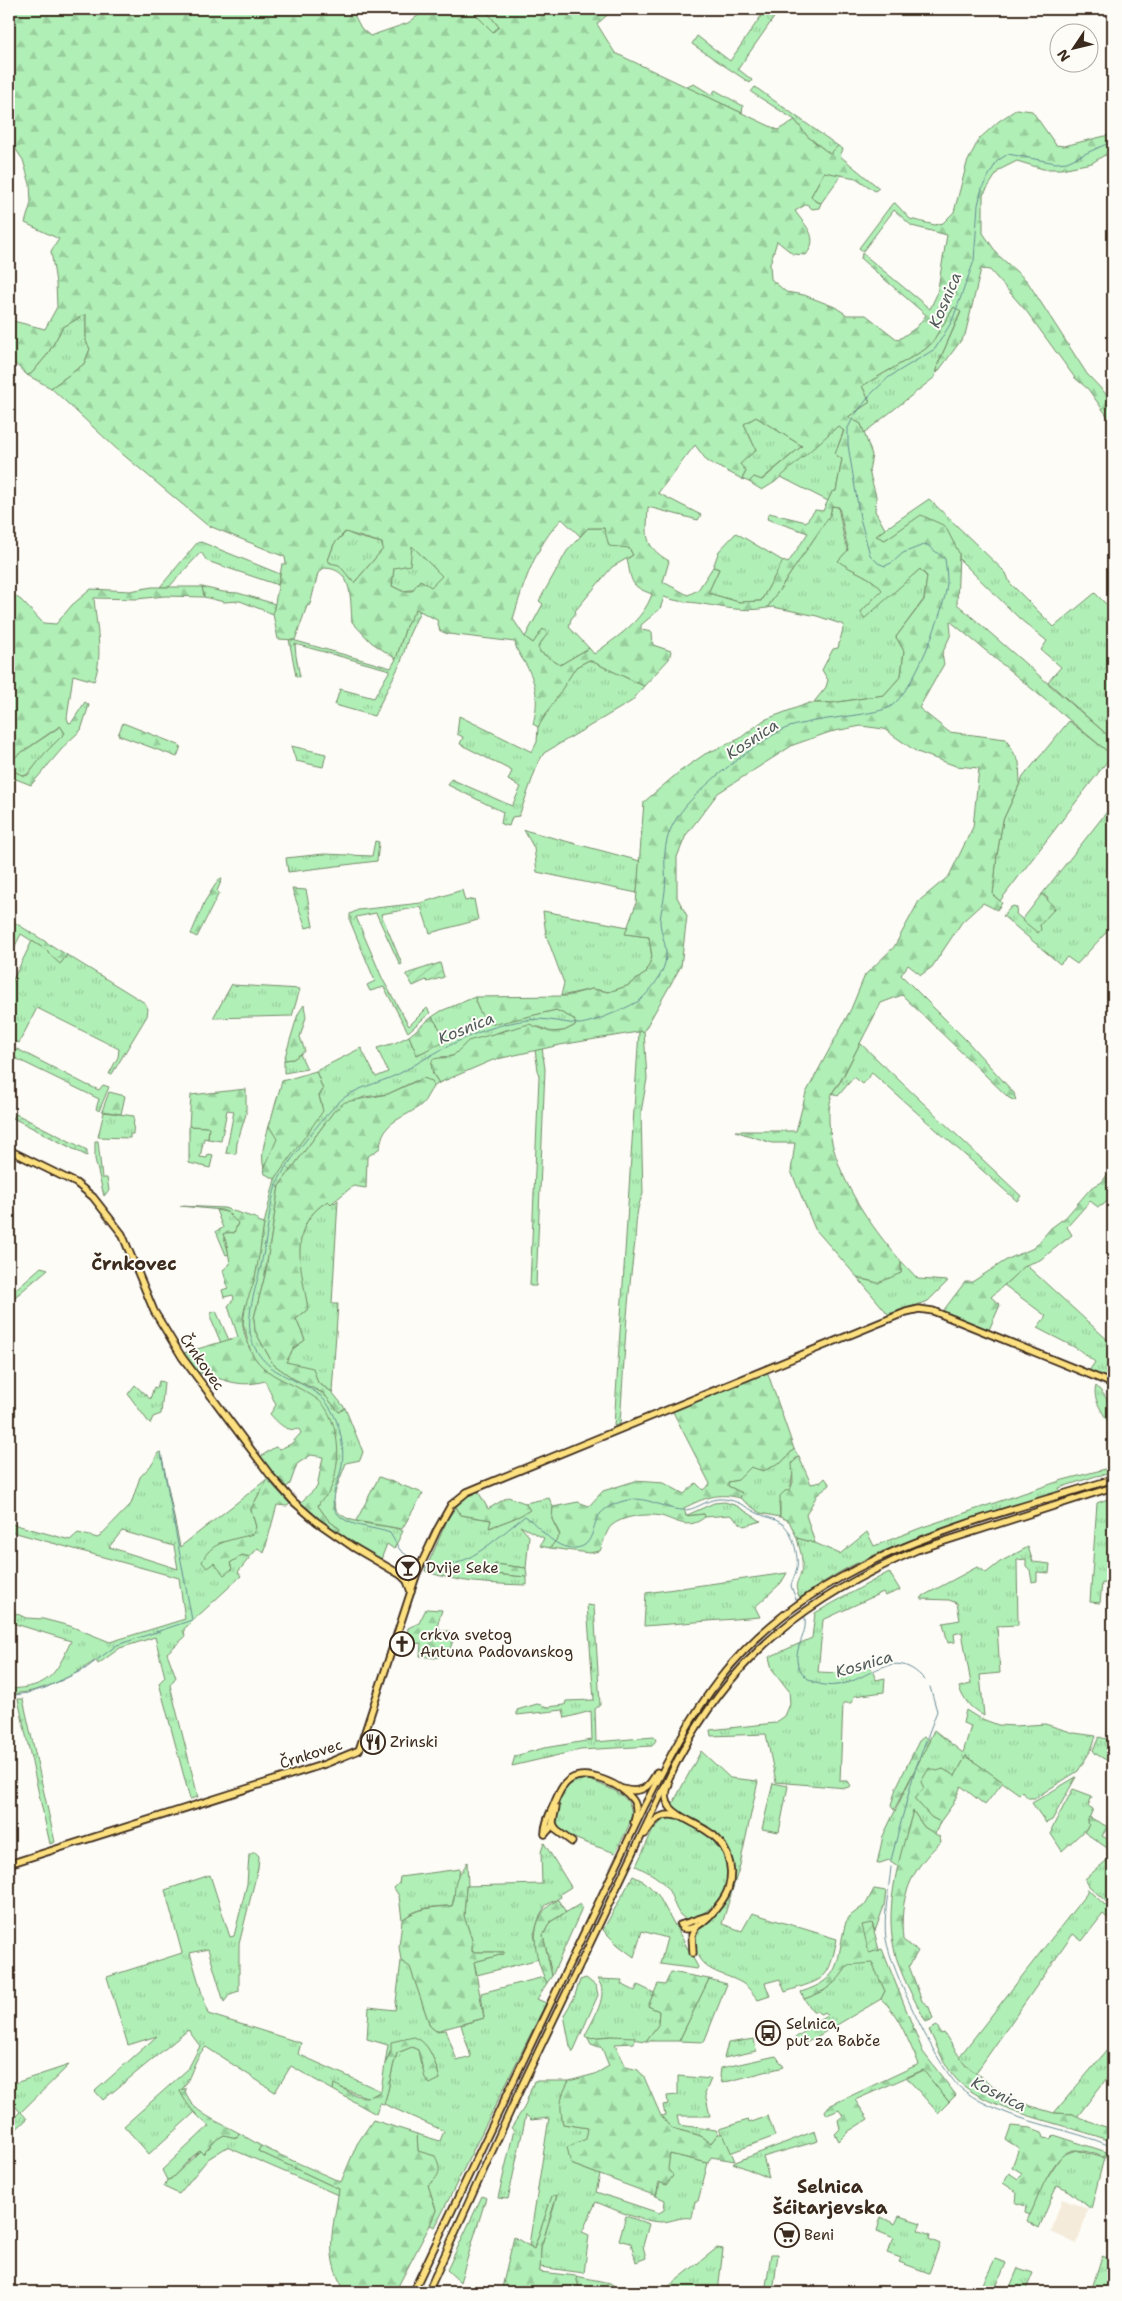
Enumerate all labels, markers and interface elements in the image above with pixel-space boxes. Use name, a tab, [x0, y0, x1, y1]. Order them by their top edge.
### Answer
north arrow	[1050, 22, 1100, 72]
text: N	[1053, 46, 1074, 65]
water label: Kosnica	[924, 269, 966, 331]
water label: Kosnica	[722, 714, 782, 764]
water label: Kosnica	[435, 1007, 497, 1049]
district label: Črnkovec	[91, 1252, 177, 1276]
street label: Črnkovec	[175, 1329, 230, 1394]
bar icon: Dvije Seke	[395, 1555, 421, 1581]
place label: Dvije Seke	[426, 1558, 499, 1578]
place label: crkva svetog Antuna Padovanskog	[420, 1625, 573, 1662]
church icon: crkva svetog Antuna Padovanskog	[389, 1631, 415, 1657]
water label: Kosnica	[833, 1646, 895, 1682]
restaurant icon: Zrinski	[360, 1729, 386, 1755]
place label: Zrinski	[390, 1732, 438, 1752]
street label: Črnkovec	[277, 1734, 345, 1774]
place label: Selnica, put za Babče	[786, 2014, 880, 2051]
bus stop icon: Selnica, put za Babče	[755, 2020, 781, 2046]
water label: Kosnica	[968, 2072, 1030, 2116]
district label: Selnica Šćitarjevska	[772, 2175, 888, 2220]
supermarket icon: Beni	[774, 2222, 800, 2248]
place label: Beni	[804, 2225, 834, 2245]

